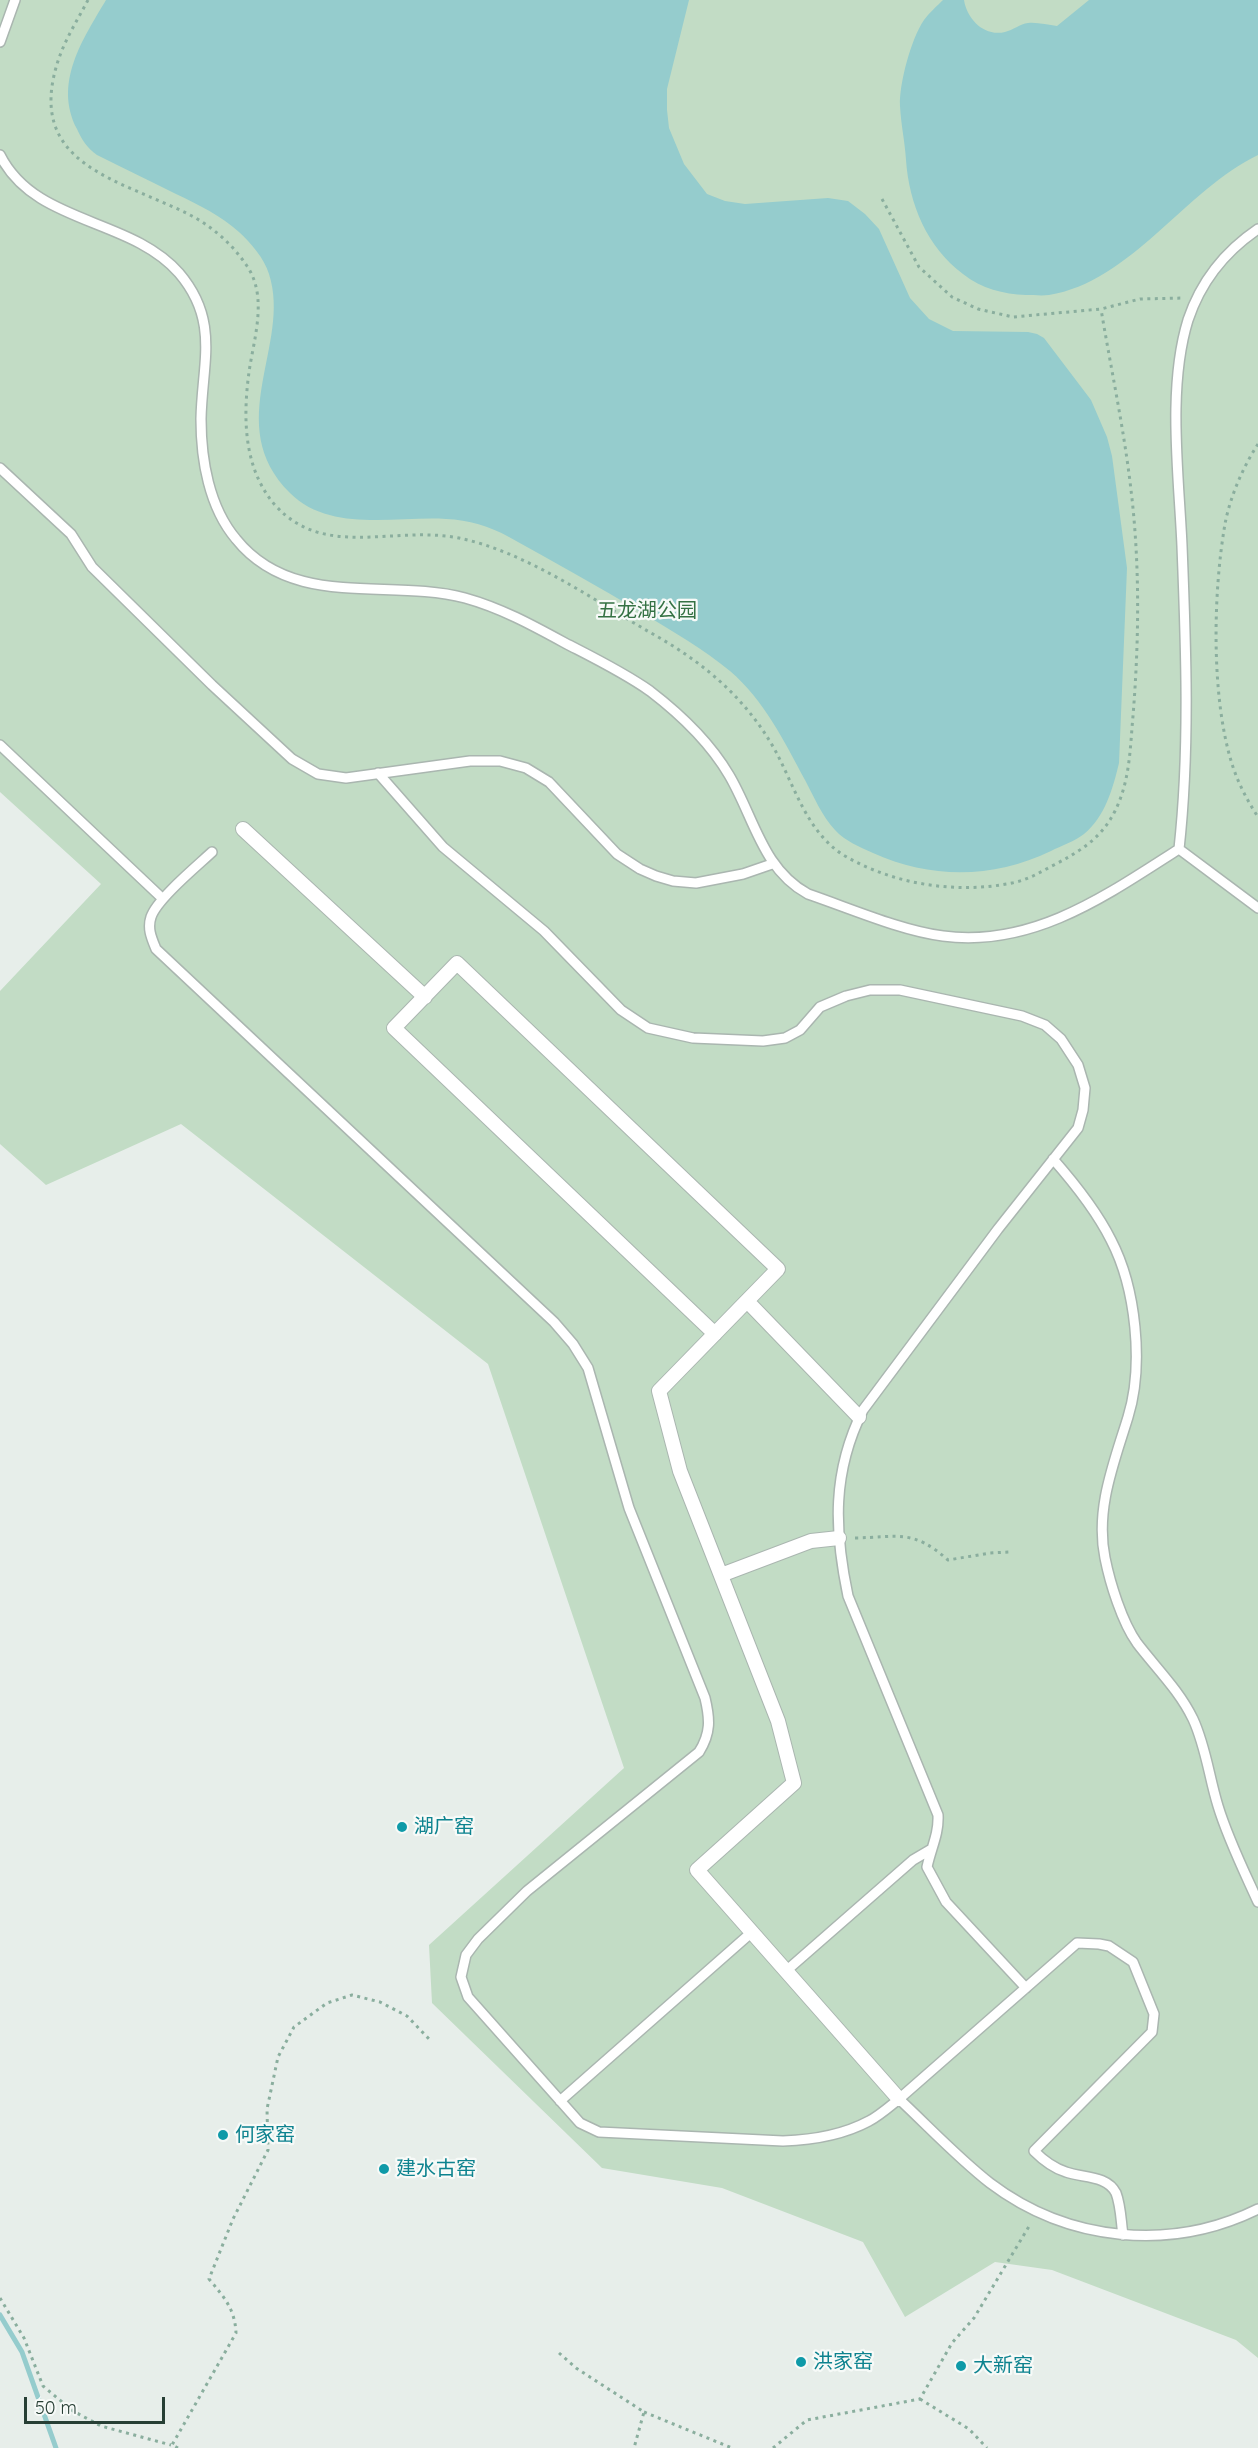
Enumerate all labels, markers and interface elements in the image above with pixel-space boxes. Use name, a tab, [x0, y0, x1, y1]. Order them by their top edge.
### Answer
park label: 五龙湖公园	[597, 599, 697, 623]
place label: 湖广窑	[414, 1815, 474, 1839]
marker: 湖广窑	[395, 1820, 409, 1834]
place label: 何家窑	[235, 2123, 295, 2147]
marker: 何家窑	[216, 2128, 230, 2142]
place label: 建水古窑	[396, 2157, 476, 2181]
marker: 建水古窑	[377, 2162, 391, 2176]
place label: 洪家窑	[813, 2350, 873, 2374]
place label: 大新窑	[973, 2354, 1033, 2378]
marker: 洪家窑	[794, 2355, 808, 2369]
marker: 大新窑	[954, 2359, 968, 2373]
scale bar	[27, 2385, 168, 2423]
text: 50 m	[35, 2396, 77, 2419]

